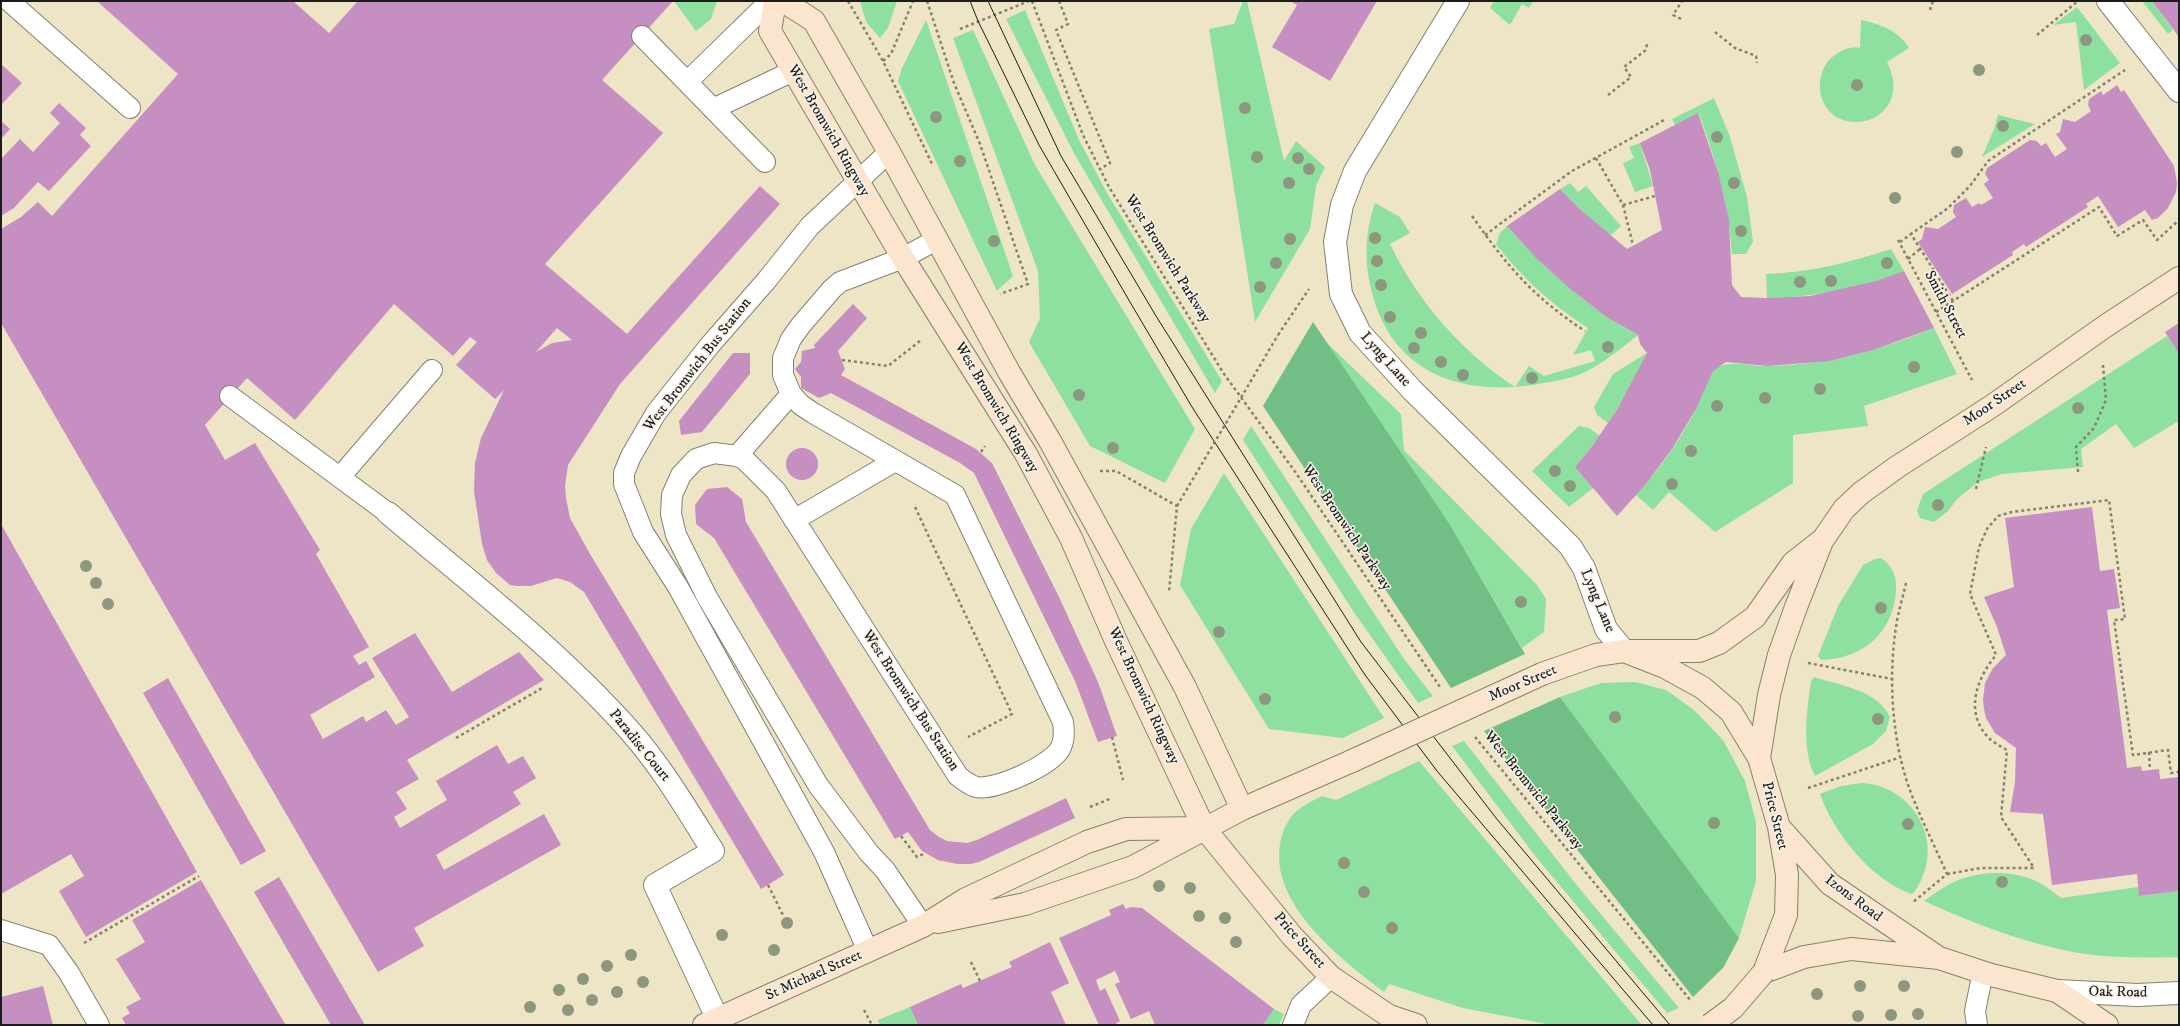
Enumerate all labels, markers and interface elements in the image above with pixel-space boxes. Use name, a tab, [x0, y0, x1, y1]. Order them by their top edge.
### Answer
street label: West Bromwich Ringway	[783, 62, 873, 200]
street label: West Bromwich Parkway	[1120, 192, 1214, 326]
street label: Smith Street	[1920, 268, 1970, 342]
street label: West Bromwich Bus Station	[640, 295, 756, 435]
street label: Lyng Lane	[1356, 329, 1414, 391]
street label: West Bromwich Ringway	[950, 340, 1042, 476]
street label: Moor Street	[1960, 375, 2030, 431]
street label: West Bromwich Parkway	[1297, 462, 1395, 594]
street label: Lyng Lane	[1576, 567, 1618, 635]
street label: West Bromwich Ringway	[1103, 625, 1183, 767]
street label: West Bromwich Bus Station	[858, 627, 962, 775]
street label: Moor Street	[1486, 662, 1560, 706]
street label: Paradise Court	[604, 706, 674, 786]
street label: West Bromwich Parkway	[1480, 728, 1586, 854]
street label: Price Street	[1757, 780, 1791, 852]
street label: Izons Road	[1821, 872, 1885, 926]
street label: Price Street	[1269, 909, 1329, 973]
street label: St Michael Street	[763, 947, 865, 1005]
street label: Oak Road	[2088, 983, 2148, 1003]

